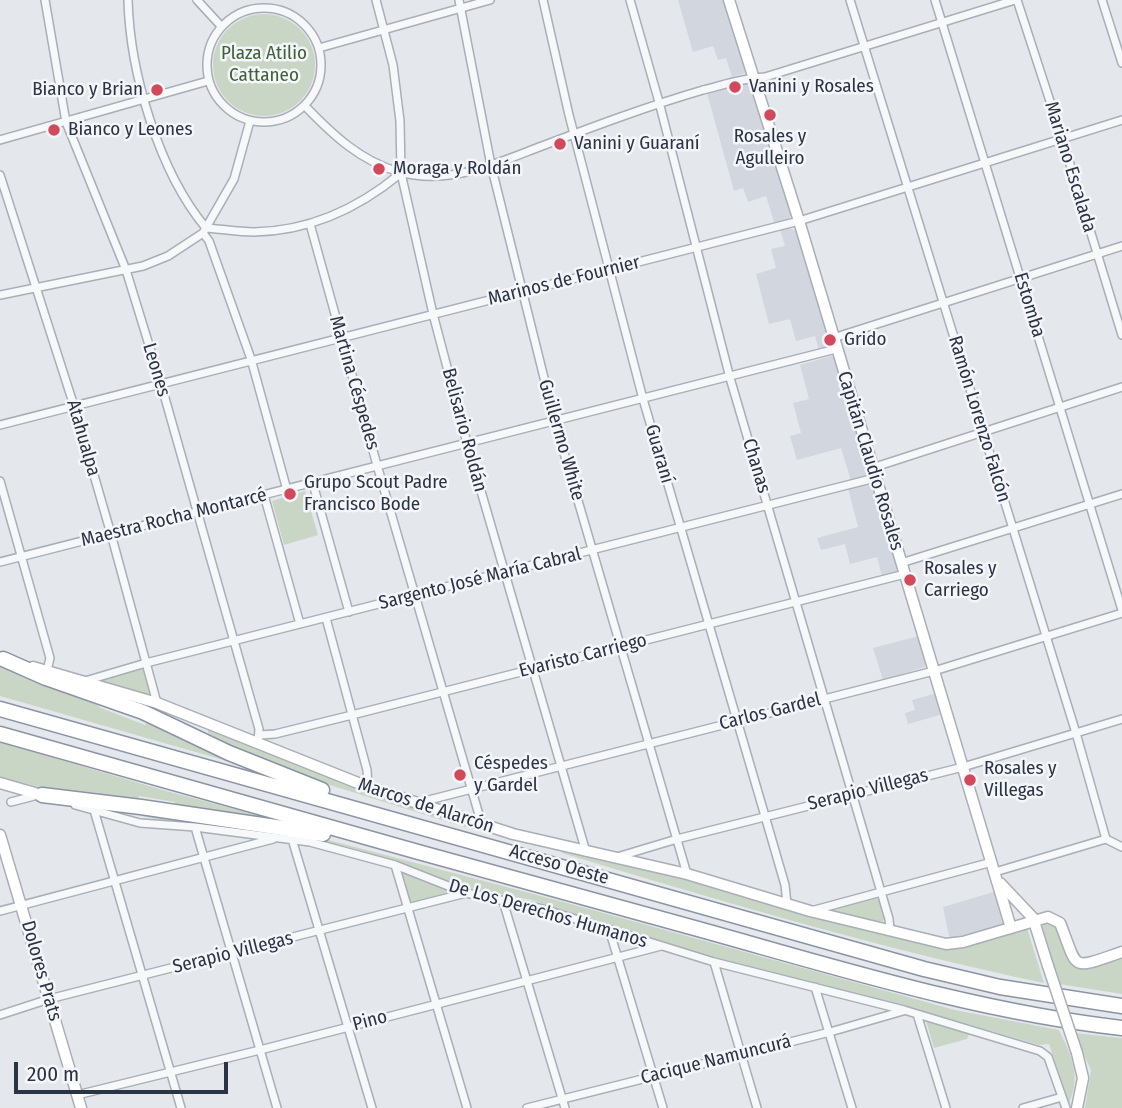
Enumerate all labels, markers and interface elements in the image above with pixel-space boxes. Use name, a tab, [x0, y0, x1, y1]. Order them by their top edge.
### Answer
park label: Plaza Atilio Cattaneo	[221, 43, 307, 87]
place label: Vanini y Rosales	[749, 76, 874, 98]
place label: Bianco y Brian	[32, 79, 143, 101]
marker: Vanini y Rosales	[727, 79, 743, 95]
marker: Bianco y Brian	[149, 82, 165, 98]
street label: Mariano Escalada	[1039, 99, 1101, 235]
marker: Rosales y Agulleiro	[762, 107, 778, 123]
place label: Bianco y Leones	[68, 119, 193, 141]
marker: Bianco y Leones	[46, 122, 62, 138]
place label: Rosales y Agulleiro	[734, 126, 806, 170]
place label: Vanini y Guaraní	[574, 133, 700, 155]
marker: Vanini y Guaraní	[552, 136, 568, 152]
place label: Moraga y Roldán	[393, 158, 521, 180]
marker: Moraga y Roldán	[371, 161, 387, 177]
street label: Marinos de Fournier	[486, 251, 642, 311]
street label: Estomba	[1008, 270, 1050, 340]
street label: Martina Céspedes	[324, 313, 384, 453]
place label: Grido	[844, 329, 886, 351]
marker: Grido	[822, 332, 838, 348]
street label: Ramón Lorenzo Falcón	[943, 333, 1015, 505]
street label: Leones	[137, 340, 175, 400]
street label: Belisario Roldán	[437, 366, 491, 494]
street label: Capitán Claudio Rosales	[832, 369, 908, 553]
street label: Guillermo White	[533, 377, 589, 503]
street label: Atahualpa	[61, 397, 105, 479]
street label: Guaraní	[640, 422, 678, 486]
street label: Chanas	[737, 436, 775, 496]
place label: Grupo Scout Padre Francisco Bode	[304, 472, 448, 516]
street label: Maestra Rocha Montarcé	[79, 484, 269, 552]
marker: Grupo Scout Padre Francisco Bode	[282, 486, 298, 502]
street label: Sargento José María Cabral	[376, 543, 584, 615]
place label: Rosales y Carriego	[924, 558, 997, 602]
marker: Rosales y Carriego	[902, 572, 918, 588]
street label: Evaristo Carriego	[517, 629, 649, 683]
street label: Carlos Gardel	[717, 688, 823, 736]
place label: Céspedes y Gardel	[474, 753, 548, 797]
place label: Rosales y Villegas	[984, 758, 1057, 802]
street label: Serapio Villegas	[805, 764, 931, 816]
marker: Céspedes y Gardel	[452, 767, 468, 783]
marker: Rosales y Villegas	[962, 772, 978, 788]
street label: Marcos de Alarcón	[355, 773, 497, 839]
street label: Acceso Oeste	[507, 840, 611, 890]
street label: De Los Derechos Humanos	[446, 875, 650, 953]
street label: Dolores Prats	[16, 918, 66, 1024]
street label: Serapio Villegas	[170, 927, 296, 979]
street label: Pino	[350, 1005, 390, 1037]
street label: Cacique Namuncurá	[638, 1030, 794, 1090]
scale bar	[18, 1048, 231, 1092]
text: 200 m	[27, 1061, 79, 1087]

